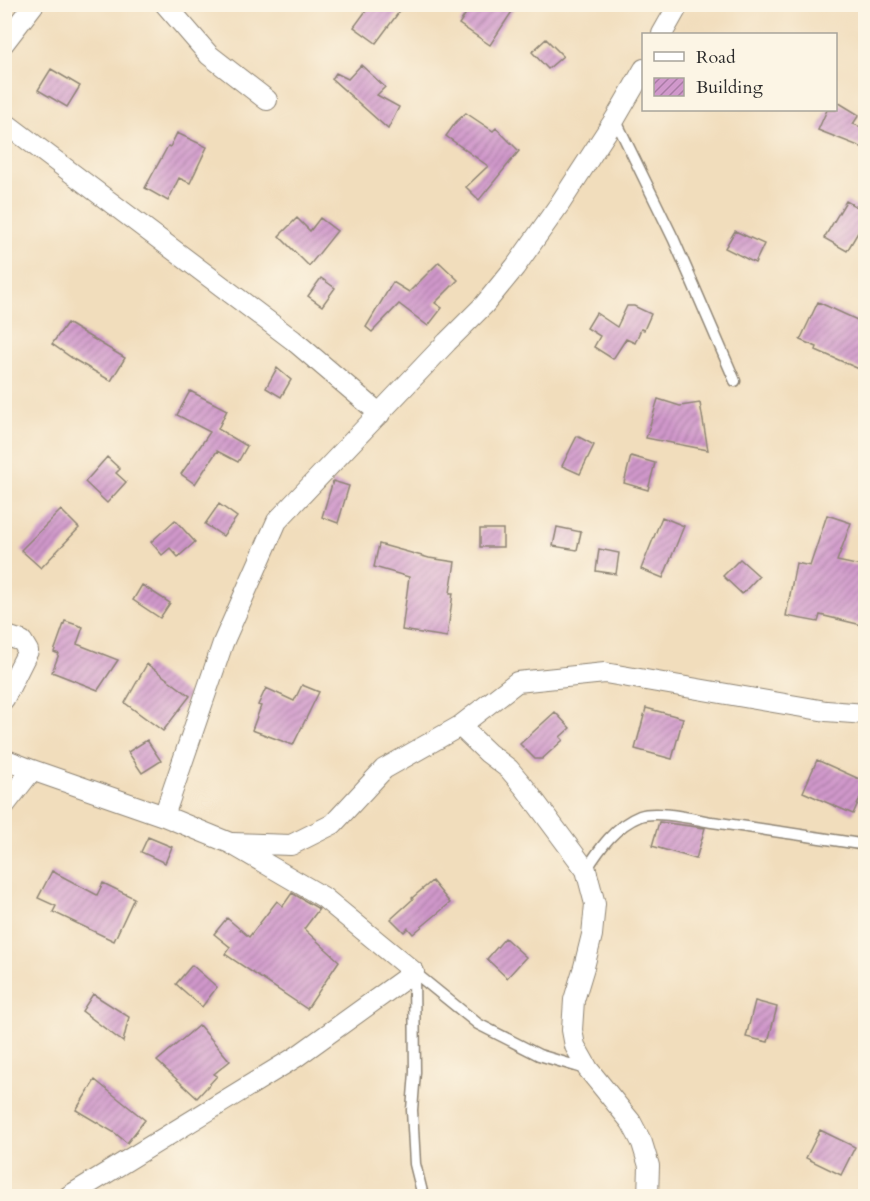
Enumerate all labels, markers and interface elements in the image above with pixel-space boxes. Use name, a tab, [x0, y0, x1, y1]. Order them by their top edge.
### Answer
legend	[642, 33, 837, 111]
text: Road	[696, 45, 736, 70]
text: Building	[696, 75, 764, 100]

